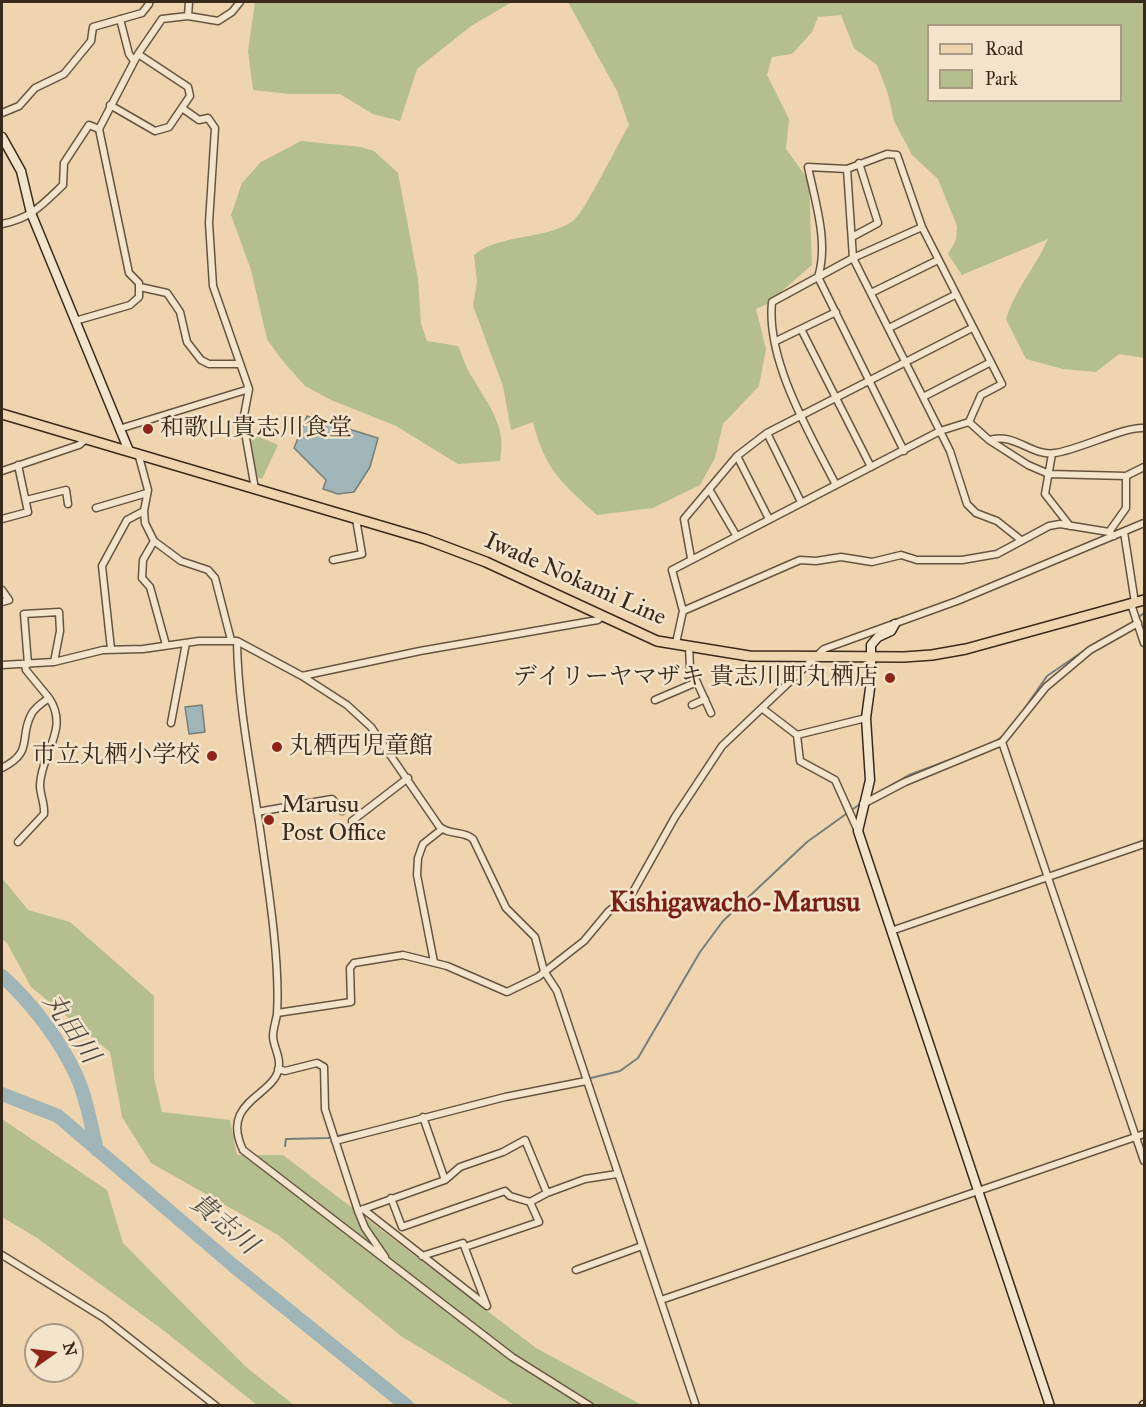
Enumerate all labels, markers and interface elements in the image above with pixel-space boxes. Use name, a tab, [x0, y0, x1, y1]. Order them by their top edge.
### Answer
legend	[927, 24, 1122, 102]
text: Road	[985, 38, 1023, 60]
text: Park	[985, 68, 1018, 90]
place label: 和歌山貴志川食堂	[160, 415, 352, 443]
marker: 和歌山貴志川食堂	[141, 422, 155, 436]
street label: Iwade Nokami Line	[480, 527, 670, 633]
place label: デイリーヤマザキ 貴志川町丸栖店	[513, 664, 878, 692]
marker: デイリーヤマザキ 貴志川町丸栖店	[883, 671, 897, 685]
place label: 丸栖西児童館	[289, 733, 433, 761]
marker: 丸栖西児童館	[270, 740, 284, 754]
place label: 市立丸栖小学校	[32, 742, 200, 770]
marker: 市立丸栖小学校	[205, 749, 219, 763]
place label: Marusu Post Office	[281, 792, 386, 848]
marker: Marusu Post Office	[262, 813, 276, 827]
district label: Kishigawacho-Marusu	[609, 888, 861, 920]
water label: 丸田川	[35, 988, 105, 1070]
water label: 貴志川	[183, 1188, 263, 1262]
north arrow	[24, 1323, 84, 1383]
text: N	[59, 1340, 81, 1358]

